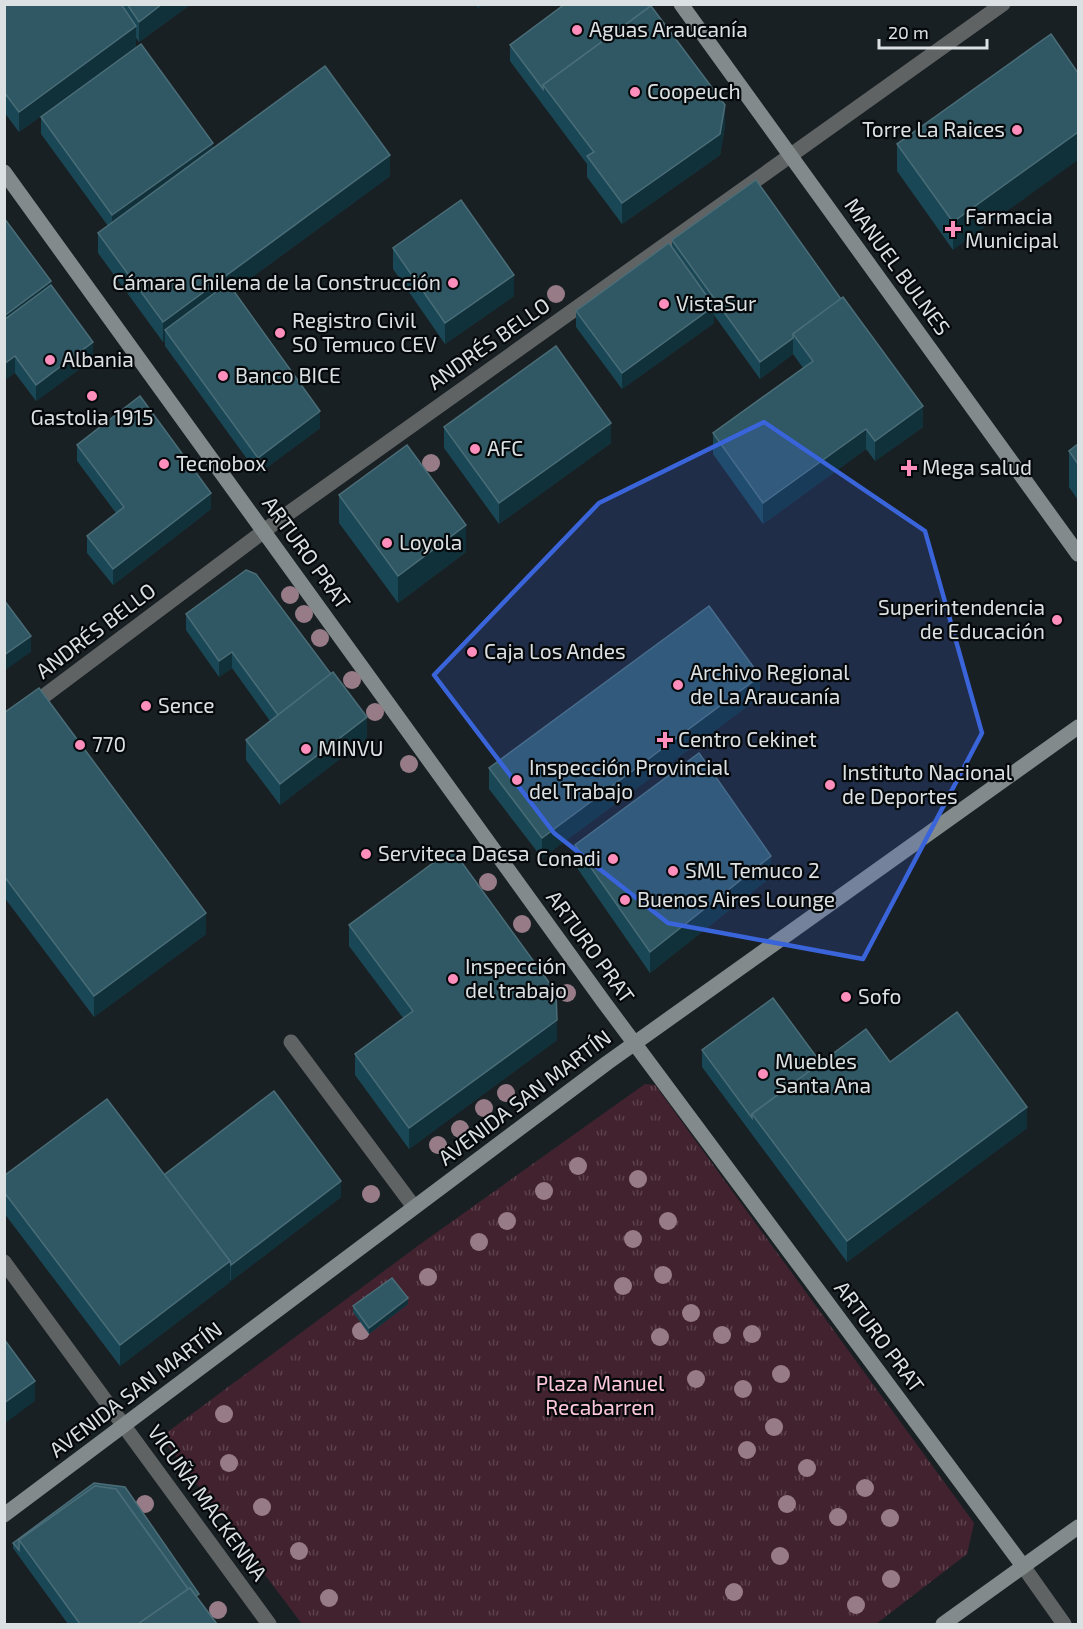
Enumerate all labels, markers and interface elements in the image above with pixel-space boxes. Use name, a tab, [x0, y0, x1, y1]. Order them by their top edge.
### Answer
scale bar	[879, 12, 987, 50]
place label: Aguas Araucanía	[589, 16, 748, 41]
text: 20 m	[888, 21, 929, 43]
marker: Aguas Araucanía	[570, 23, 584, 37]
place label: Coopeuch	[647, 78, 741, 103]
marker: Coopeuch	[628, 85, 642, 99]
place label: Torre La Raices	[862, 116, 1005, 141]
marker: Torre La Raices	[1010, 123, 1024, 137]
street label: MANUEL BULNES	[840, 193, 956, 339]
place label: Farmacia Municipal	[965, 203, 1059, 252]
marker: Farmacia Municipal	[946, 222, 960, 236]
place label: Cámara Chilena de la Construcción	[112, 269, 441, 294]
marker: Cámara Chilena de la Construcción	[446, 276, 460, 290]
place label: VistaSur	[676, 290, 757, 315]
street label: ANDRÉS BELLO	[422, 291, 554, 394]
marker: VistaSur	[657, 297, 671, 311]
place label: Registro Civil SO Temuco CEV	[292, 307, 437, 356]
marker: Registro Civil SO Temuco CEV	[273, 326, 287, 340]
place label: Albania	[62, 346, 134, 371]
marker: Albania	[43, 353, 57, 367]
place label: Banco BICE	[235, 362, 341, 387]
marker: Banco BICE	[216, 369, 230, 383]
marker: Gastolia 1915	[85, 389, 99, 403]
place label: Gastolia 1915	[31, 404, 153, 429]
place label: AFC	[487, 435, 523, 460]
marker: AFC	[468, 442, 482, 456]
place label: Tecnobox	[176, 450, 266, 475]
place label: Mega salud	[922, 454, 1032, 479]
marker: Tecnobox	[157, 457, 171, 471]
marker: Mega salud	[900, 459, 918, 477]
street label: ARTURO PRAT	[258, 491, 356, 613]
place label: Loyola	[399, 529, 462, 554]
marker: Loyola	[380, 536, 394, 550]
street label: ANDRÉS BELLO	[30, 577, 160, 683]
place label: Superintendencia de Educación	[878, 594, 1045, 643]
marker: Superintendencia de Educación	[1050, 613, 1064, 627]
place label: Caja Los Andes	[484, 638, 626, 664]
marker: Caja Los Andes	[465, 645, 479, 659]
place label: Archivo Regional de La Araucanía	[690, 659, 850, 708]
marker: Archivo Regional de La Araucanía	[671, 678, 685, 692]
place label: Sence	[158, 692, 215, 717]
marker: Sence	[139, 699, 153, 713]
place label: Centro Cekinet	[678, 726, 817, 751]
place label: 770	[92, 731, 126, 756]
marker: Centro Cekinet	[656, 731, 674, 749]
place label: MINVU	[318, 735, 384, 760]
marker: 770	[73, 738, 87, 752]
marker: MINVU	[299, 742, 313, 756]
place label: Inspección Provincial del Trabajo	[529, 754, 730, 804]
place label: Instituto Nacional de Deportes	[842, 759, 1013, 808]
marker: Inspección Provincial del Trabajo	[510, 773, 524, 787]
marker: Instituto Nacional de Deportes	[823, 778, 837, 792]
place label: Serviteca Dacsa	[378, 840, 530, 865]
place label: Conadi	[536, 845, 601, 870]
marker: Serviteca Dacsa	[359, 847, 373, 861]
marker: Conadi	[606, 852, 620, 866]
place label: SML Temuco 2	[685, 857, 820, 882]
marker: SML Temuco 2	[666, 864, 680, 878]
street label: ARTURO PRAT	[542, 885, 640, 1007]
place label: Buenos Aires Lounge	[637, 886, 835, 911]
marker: Buenos Aires Lounge	[618, 893, 632, 907]
place label: Inspección del trabajo	[465, 953, 567, 1003]
marker: Inspección del trabajo	[446, 972, 460, 986]
place label: Sofo	[858, 983, 901, 1008]
marker: Sofo	[839, 990, 853, 1004]
street label: AVENIDA SAN MARTÍN	[433, 1024, 615, 1170]
place label: Muebles Santa Ana	[775, 1048, 871, 1097]
marker: Muebles Santa Ana	[756, 1067, 770, 1081]
street label: ARTURO PRAT	[830, 1275, 930, 1397]
street label: AVENIDA SAN MARTÍN	[44, 1316, 226, 1462]
park label: Plaza Manuel Recabarren	[536, 1370, 665, 1419]
street label: VICUÑA MACKENNA	[143, 1419, 273, 1585]

